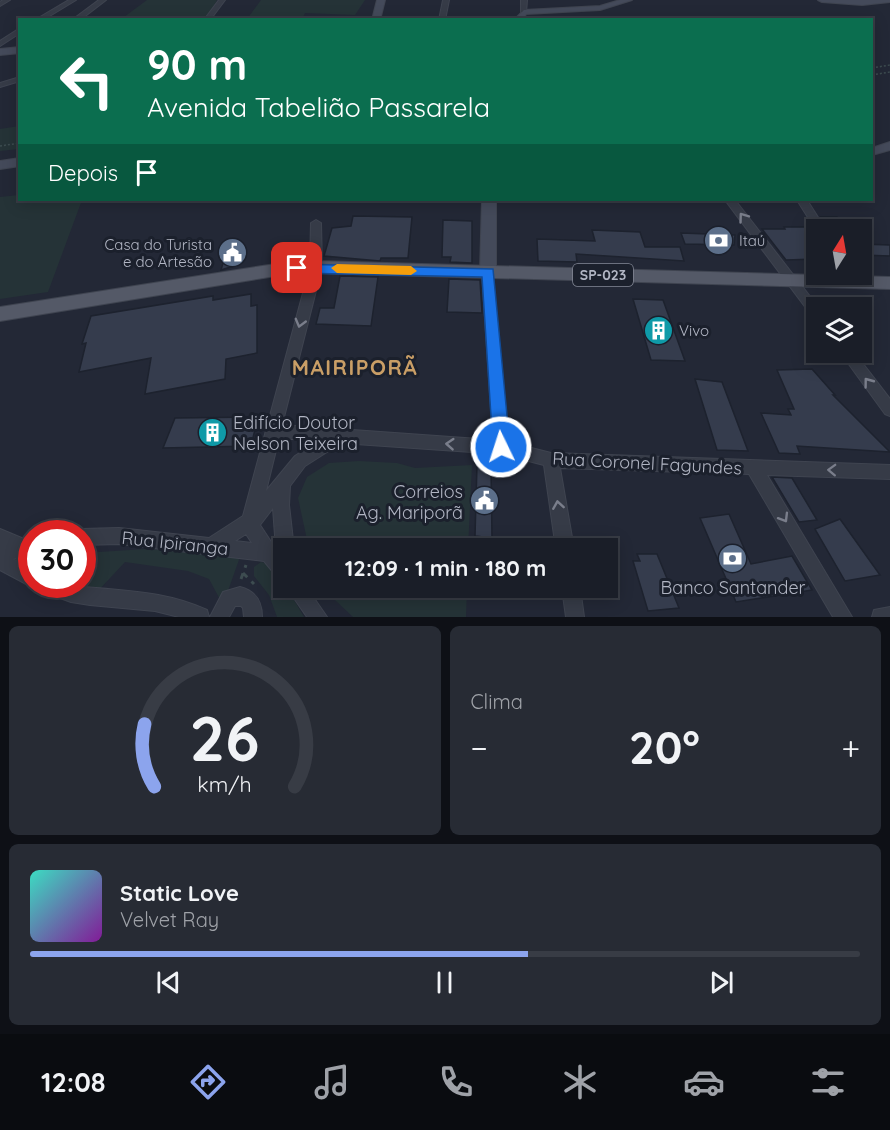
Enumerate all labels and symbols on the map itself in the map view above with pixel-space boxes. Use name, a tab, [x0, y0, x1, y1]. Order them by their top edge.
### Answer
one-way arrow	[739, 212, 750, 223]
north arrow	[806, 219, 872, 285]
bank icon: Itaú	[702, 224, 734, 256]
place label: Itaú	[739, 231, 765, 250]
place label: Casa do Turista e do Artesão	[105, 235, 212, 271]
public building icon: Casa do Turista e do Artesão	[217, 237, 249, 269]
pin	[271, 242, 322, 293]
road number: SP-023	[573, 264, 633, 286]
building icon: Vivo	[642, 314, 674, 346]
one-way arrow	[295, 318, 308, 328]
place label: Vivo	[679, 321, 709, 340]
district label: MAIRIPORÃ	[292, 354, 418, 380]
one-way arrow	[864, 377, 875, 388]
place label: Edifício Doutor Nelson Teixeira	[233, 411, 358, 455]
position arrow	[469, 415, 533, 479]
building icon: Edifício Doutor Nelson Teixeira	[196, 416, 228, 448]
one-way arrow	[445, 438, 454, 451]
street label: Rua Coronel Fagundes	[552, 447, 742, 479]
one-way arrow	[827, 464, 836, 477]
place label: Correios Ag. Mariporã	[356, 480, 463, 524]
public building icon: Correios Ag. Mariporã	[468, 485, 500, 517]
one-way arrow	[552, 500, 564, 509]
one-way arrow	[777, 512, 789, 522]
speed limit sign: 30	[18, 520, 96, 598]
street label: Rua Ipiranga	[120, 526, 230, 560]
bank icon: Banco Santander	[717, 542, 749, 574]
place label: Banco Santander	[661, 576, 806, 599]

